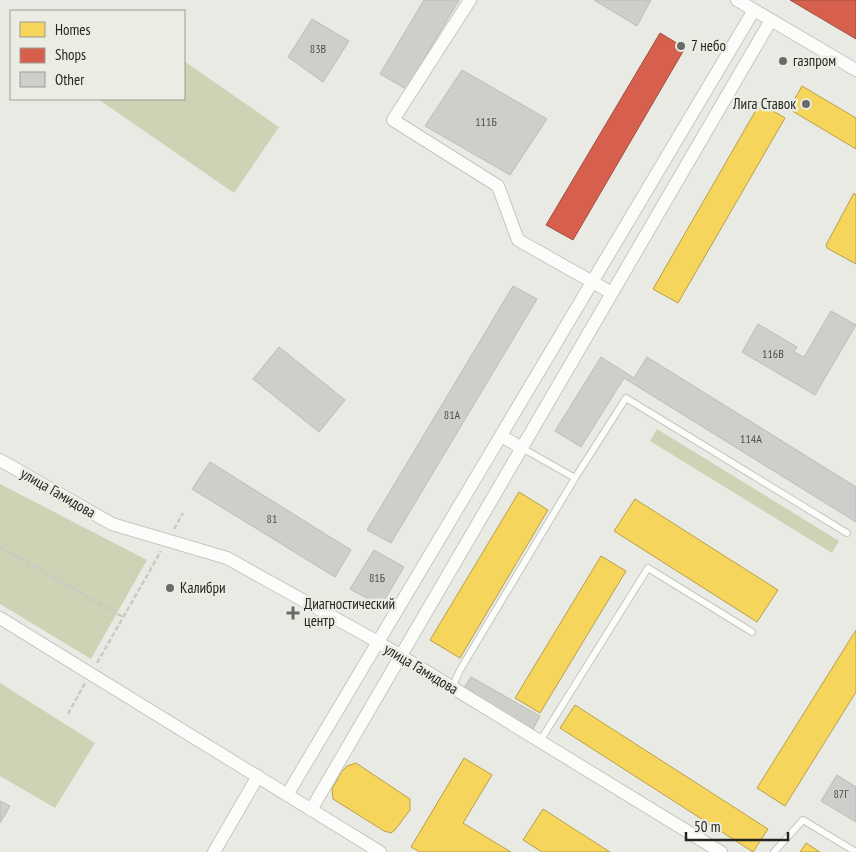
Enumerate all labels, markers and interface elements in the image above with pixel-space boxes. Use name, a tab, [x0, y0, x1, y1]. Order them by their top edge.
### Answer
legend	[10, 10, 185, 100]
text: Homes	[55, 20, 91, 39]
place label: 7 небо	[691, 36, 726, 55]
marker: 7 небо	[675, 40, 687, 52]
house number: 83В	[310, 41, 327, 56]
text: Shops	[55, 45, 86, 64]
place label: газпром	[793, 51, 836, 70]
marker: газпром	[777, 55, 789, 67]
text: Other	[55, 70, 85, 89]
place label: Лига Ставок	[732, 94, 796, 113]
marker: Лига Ставок	[800, 98, 812, 110]
house number: 111Б	[475, 114, 497, 129]
house number: 116В	[762, 346, 784, 361]
house number: 81А	[444, 407, 461, 422]
house number: 114А	[740, 431, 762, 446]
street label: улица Гамидова	[17, 463, 99, 522]
house number: 81	[267, 511, 277, 526]
house number: 81Б	[369, 570, 385, 585]
place label: Калибри	[180, 578, 226, 597]
marker: Калибри	[164, 582, 176, 594]
place label: Диагностический центр	[304, 594, 395, 630]
marker: Диагностический центр	[286, 606, 300, 620]
street label: улица Гамидова	[381, 639, 462, 698]
house number: 87Г	[833, 786, 849, 801]
scale bar	[686, 810, 788, 842]
text: 50 m	[694, 817, 720, 836]

